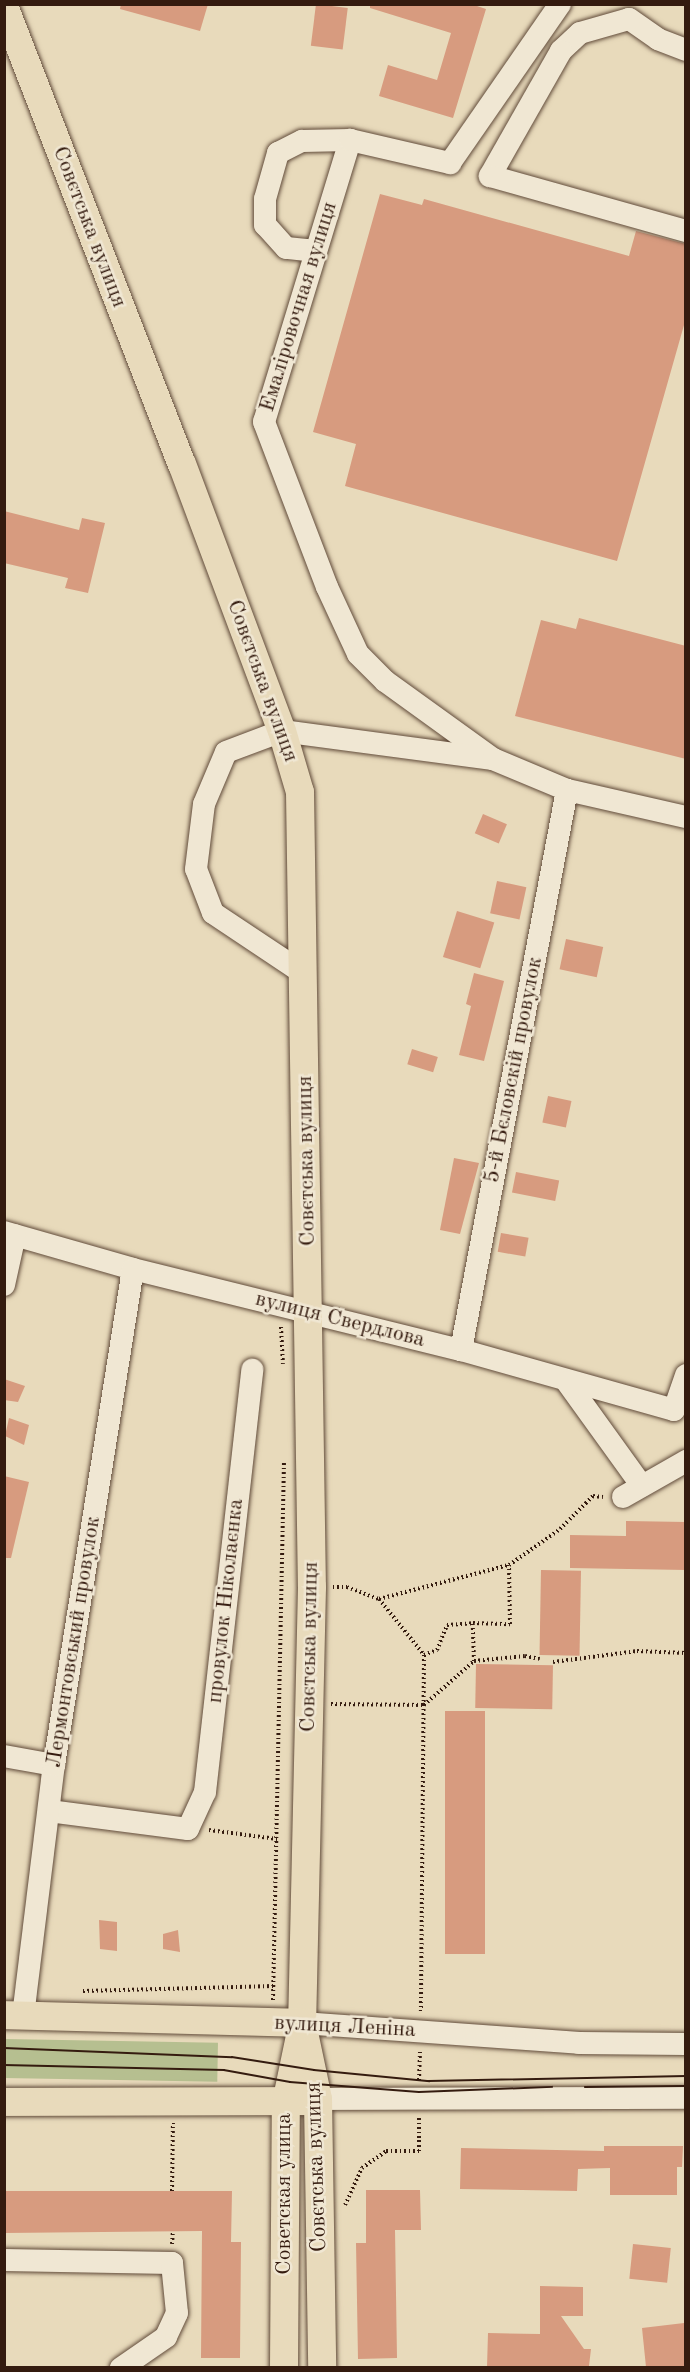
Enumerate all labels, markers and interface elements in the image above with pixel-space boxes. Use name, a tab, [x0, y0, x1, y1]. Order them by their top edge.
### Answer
street label: Совєтська вулиця	[46, 143, 132, 311]
street label: Емаліровочная вулиця	[254, 199, 344, 415]
street label: Совєтська вулиця	[220, 596, 304, 766]
street label: 5-й Бєловскій провулок	[479, 955, 549, 1185]
street label: Совєтська вулиця	[292, 1075, 322, 1247]
street label: вулиця Свердлова	[252, 1286, 428, 1354]
street label: провулок Ніколаєнка	[202, 1497, 250, 1705]
street label: Лермонтовський провулок	[41, 1514, 107, 1770]
street label: Совєтська вулиця	[295, 1561, 325, 1733]
street label: вулиця Леніна	[274, 2010, 416, 2044]
street label: Совєтська вулиця	[301, 2081, 333, 2253]
street label: Советская улица	[272, 2113, 298, 2275]

